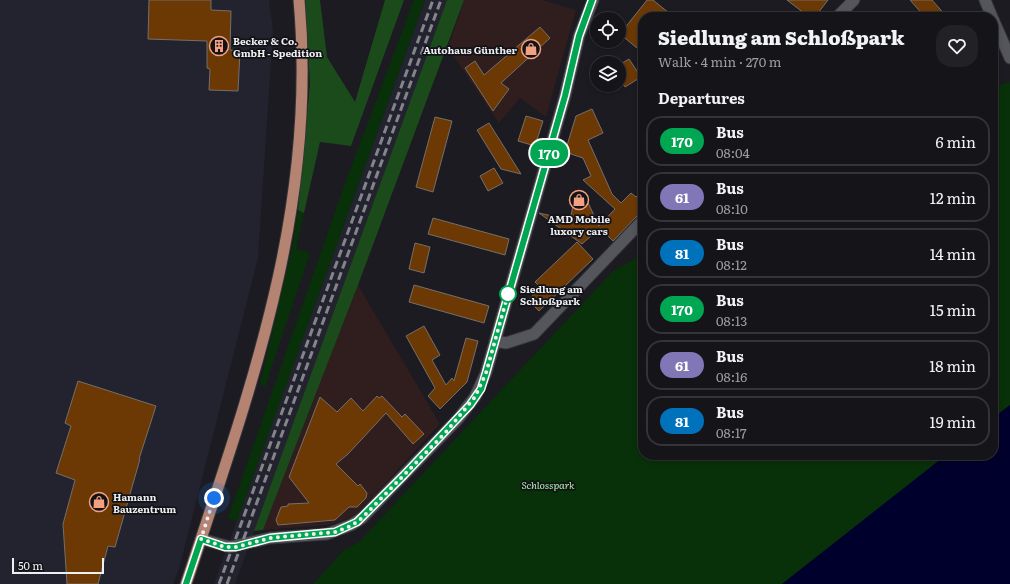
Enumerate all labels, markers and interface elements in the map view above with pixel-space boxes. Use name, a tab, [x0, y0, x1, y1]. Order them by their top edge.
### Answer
map controls	[590, 12, 626, 92]
button: locate	[590, 12, 626, 48]
text: Siedlung am Schloßpark	[658, 23, 904, 51]
button: heart	[936, 25, 978, 67]
place label: Becker & Co. GmbH - Spedition	[233, 33, 322, 60]
building icon: Becker & Co. GmbH - Spedition	[208, 35, 230, 57]
shop icon: Autohaus Günther	[520, 38, 542, 60]
place label: Autohaus Günther	[423, 42, 518, 57]
text: Walk · 4 min · 270 m	[658, 52, 781, 71]
button: layers	[590, 56, 626, 92]
text: Departures	[658, 86, 745, 109]
text: Bus	[716, 120, 744, 143]
text: 6 min	[935, 130, 976, 153]
text: 170	[671, 131, 693, 151]
line badge: 170	[526, 140, 572, 166]
text: 170	[538, 143, 560, 163]
text: 08:04	[716, 143, 750, 162]
text: Bus	[716, 176, 744, 199]
text: 12 min	[930, 186, 976, 209]
text: 61	[675, 187, 689, 207]
shop icon: AMD Mobile luxory cars	[568, 189, 590, 211]
text: 08:10	[716, 199, 748, 218]
place label: AMD Mobile luxory cars	[548, 211, 611, 238]
text: Bus	[716, 232, 744, 255]
text: 14 min	[930, 242, 976, 265]
text: 81	[675, 243, 689, 263]
text: 08:12	[716, 255, 747, 274]
place label: Siedlung am Schloßpark	[520, 281, 583, 308]
marker: Siedlung am Schloßpark	[499, 285, 517, 303]
text: Bus	[716, 288, 744, 311]
text: 15 min	[930, 298, 976, 321]
text: 170	[671, 299, 693, 319]
text: 08:13	[716, 311, 747, 330]
text: Bus	[716, 344, 744, 367]
text: 18 min	[929, 354, 976, 377]
text: 61	[675, 355, 689, 375]
text: 08:16	[716, 367, 747, 386]
text: Bus	[716, 400, 744, 423]
text: 19 min	[930, 410, 976, 433]
text: 81	[675, 411, 689, 431]
text: 08:17	[716, 423, 747, 442]
park label: Schlosspark	[522, 477, 575, 492]
your location	[204, 488, 224, 508]
place label: Hamann Bauzentrum	[113, 489, 176, 516]
shop icon: Hamann Bauzentrum	[88, 491, 110, 513]
scale bar	[12, 556, 104, 575]
text: 50 m	[18, 557, 43, 573]

